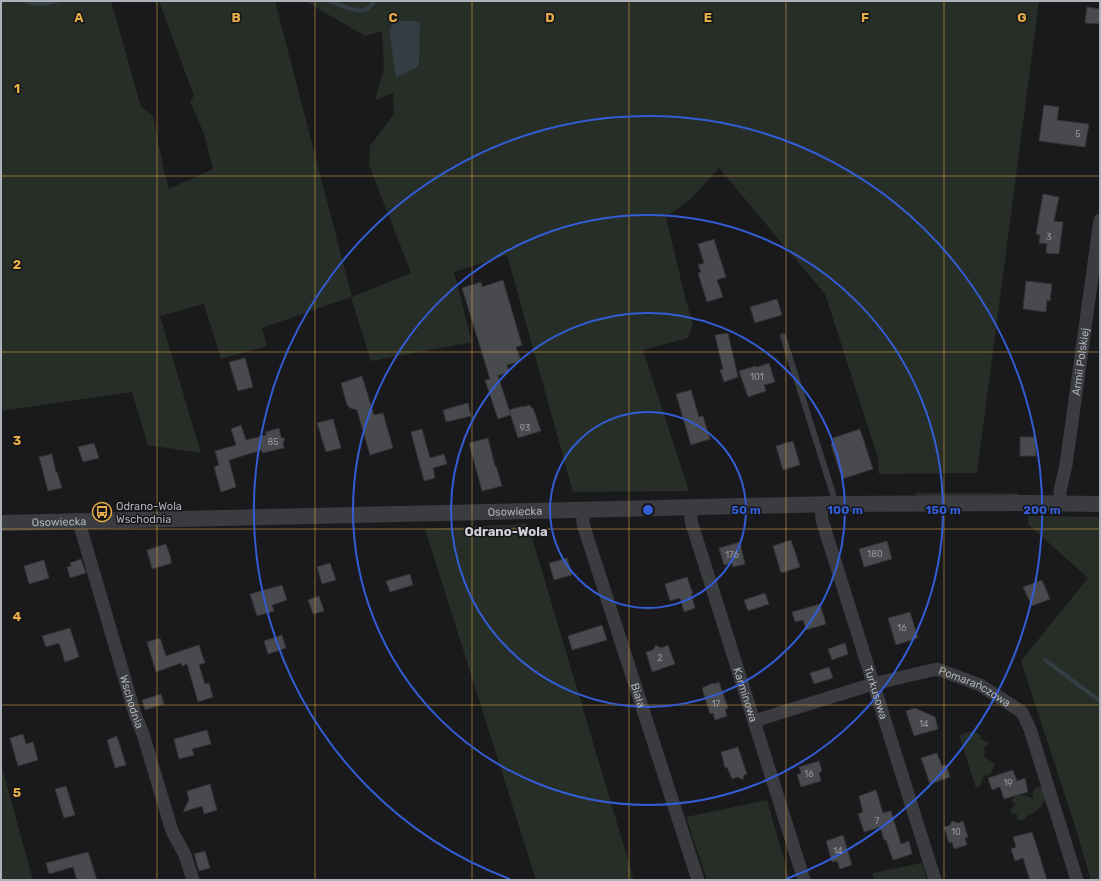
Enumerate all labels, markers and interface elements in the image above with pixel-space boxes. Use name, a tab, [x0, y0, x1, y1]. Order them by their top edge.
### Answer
text: A	[74, 10, 84, 25]
text: B	[231, 10, 241, 25]
text: C	[388, 10, 398, 25]
text: D	[545, 10, 555, 25]
text: E	[704, 10, 712, 25]
text: F	[861, 10, 869, 25]
text: G	[1017, 10, 1027, 25]
text: 1	[14, 81, 20, 96]
house number: 5	[1075, 129, 1081, 139]
house number: 3	[1046, 232, 1052, 242]
text: 2	[13, 257, 21, 272]
street label: Armii Polskiej	[1070, 327, 1092, 396]
house number: 101	[750, 372, 764, 382]
house number: 93	[520, 423, 530, 433]
text: 3	[13, 433, 22, 448]
house number: 85	[267, 437, 279, 447]
place label: Odrano-Wola Wschodnia	[116, 500, 182, 526]
bus stop icon: Odrano-Wola Wschodnia	[91, 501, 113, 523]
centre of rings	[641, 503, 655, 517]
text: 50 m	[731, 503, 761, 517]
text: 100 m	[827, 503, 863, 517]
text: 150 m	[925, 503, 961, 517]
text: 200 m	[1023, 503, 1061, 517]
street label: Osowiecka	[487, 505, 542, 519]
street label: Osowiecka	[32, 515, 86, 529]
district label: Odrano-Wola	[464, 524, 548, 539]
house number: 180	[867, 549, 883, 559]
house number: 176	[725, 550, 739, 560]
text: 4	[13, 609, 22, 624]
house number: 16	[897, 623, 907, 633]
house number: 2	[657, 653, 663, 663]
street label: Pomarańczowa	[937, 664, 1013, 710]
street label: Turkusowa	[861, 665, 890, 721]
street label: Karminowa	[730, 666, 760, 724]
street label: Wschodnia	[117, 674, 146, 730]
street label: Biała	[628, 681, 648, 709]
house number: 17	[712, 699, 721, 709]
house number: 14	[919, 719, 929, 729]
house number: 16	[804, 769, 814, 779]
house number: 19	[1003, 778, 1013, 788]
text: 5	[13, 785, 21, 800]
house number: 7	[875, 816, 880, 826]
house number: 10	[951, 827, 961, 837]
house number: 14	[833, 846, 843, 856]

